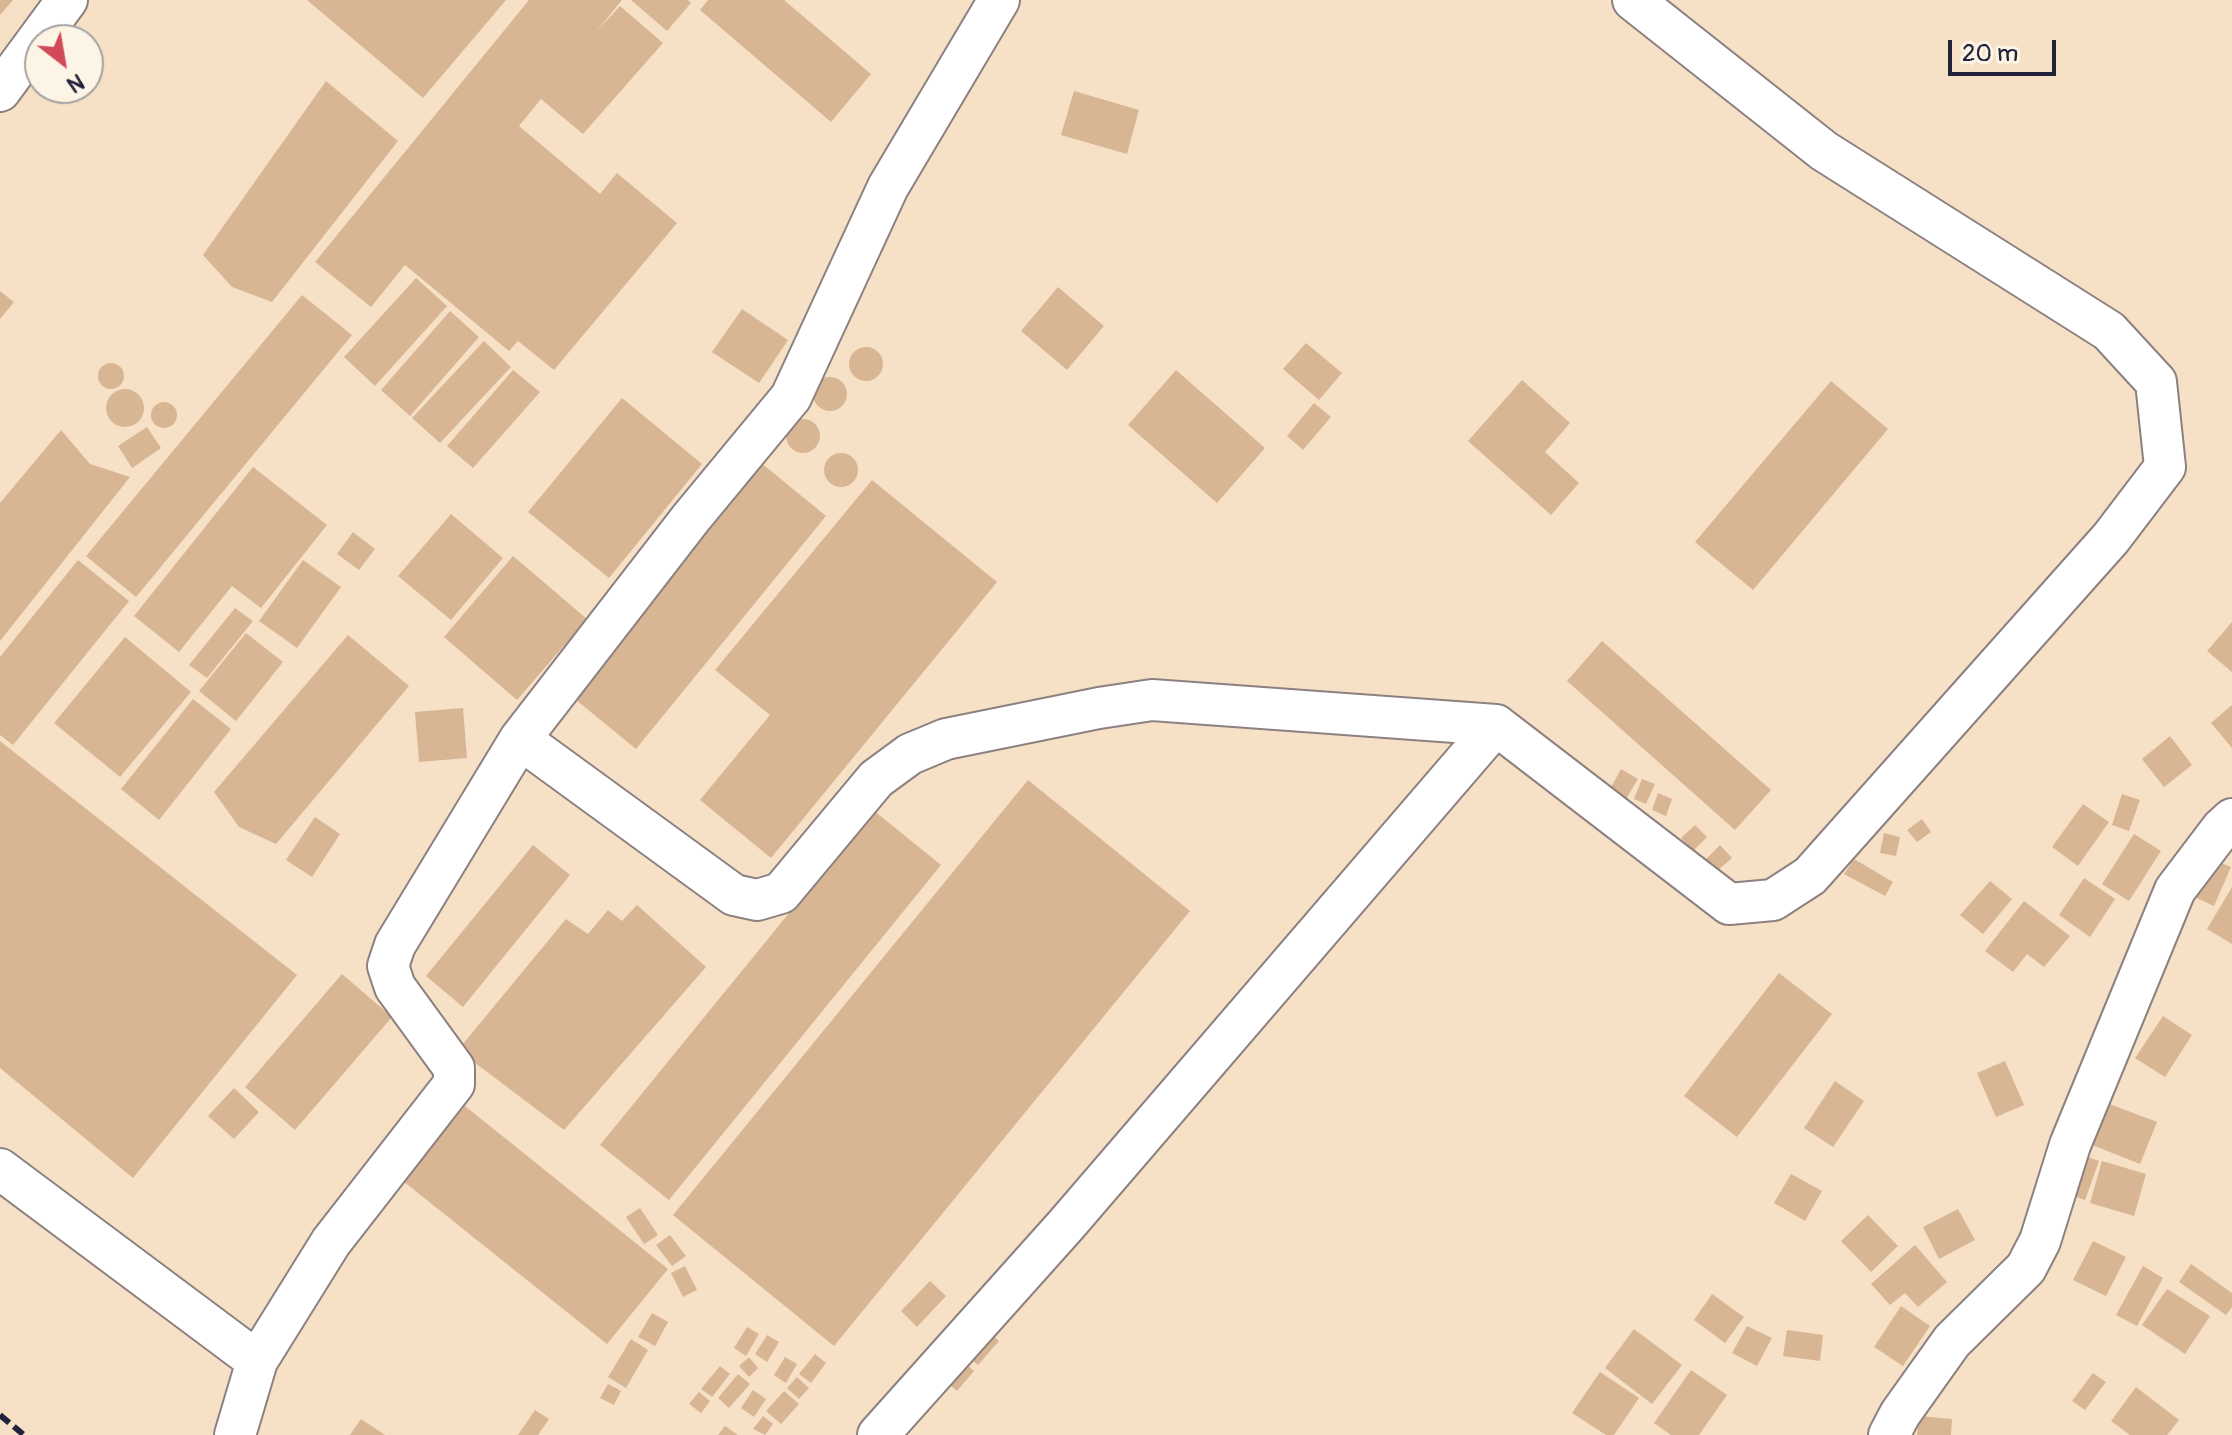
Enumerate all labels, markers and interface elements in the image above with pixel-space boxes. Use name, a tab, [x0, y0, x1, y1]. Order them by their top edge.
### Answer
north arrow	[24, 24, 104, 104]
scale bar	[1952, 24, 2060, 74]
text: 20 m	[1962, 39, 2018, 68]
text: N	[62, 67, 89, 99]

